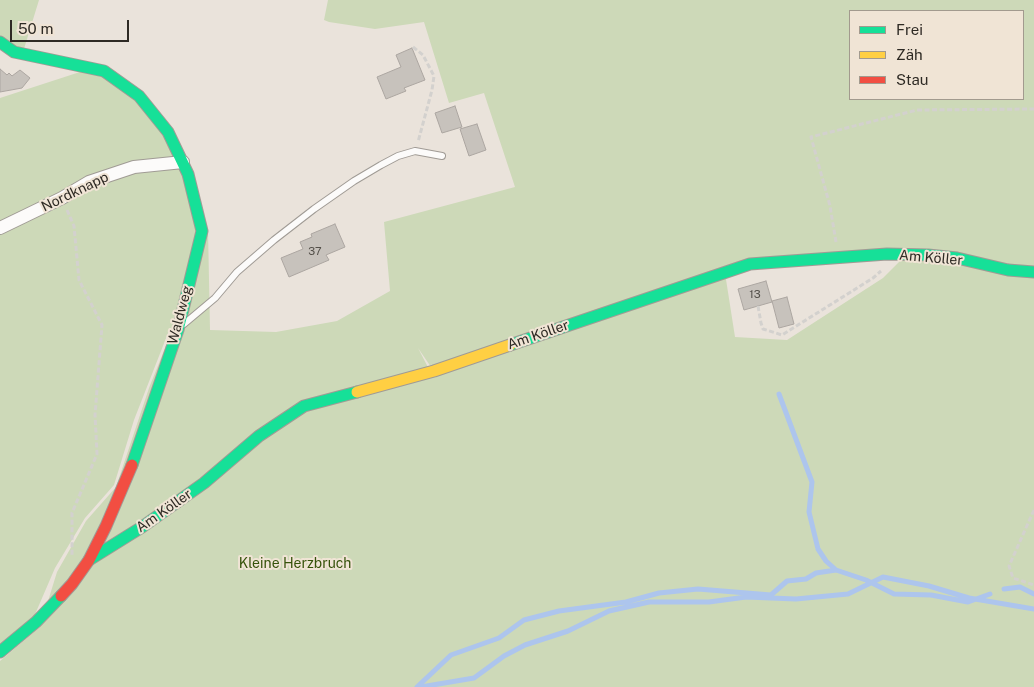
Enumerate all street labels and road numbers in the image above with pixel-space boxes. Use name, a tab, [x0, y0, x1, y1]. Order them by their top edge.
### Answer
street label: Nordknapp	[39, 169, 111, 215]
street label: Am Köller	[898, 247, 964, 269]
street label: Waldweg	[164, 284, 196, 346]
street label: Am Köller	[505, 317, 571, 353]
street label: Am Köller	[133, 486, 195, 536]

